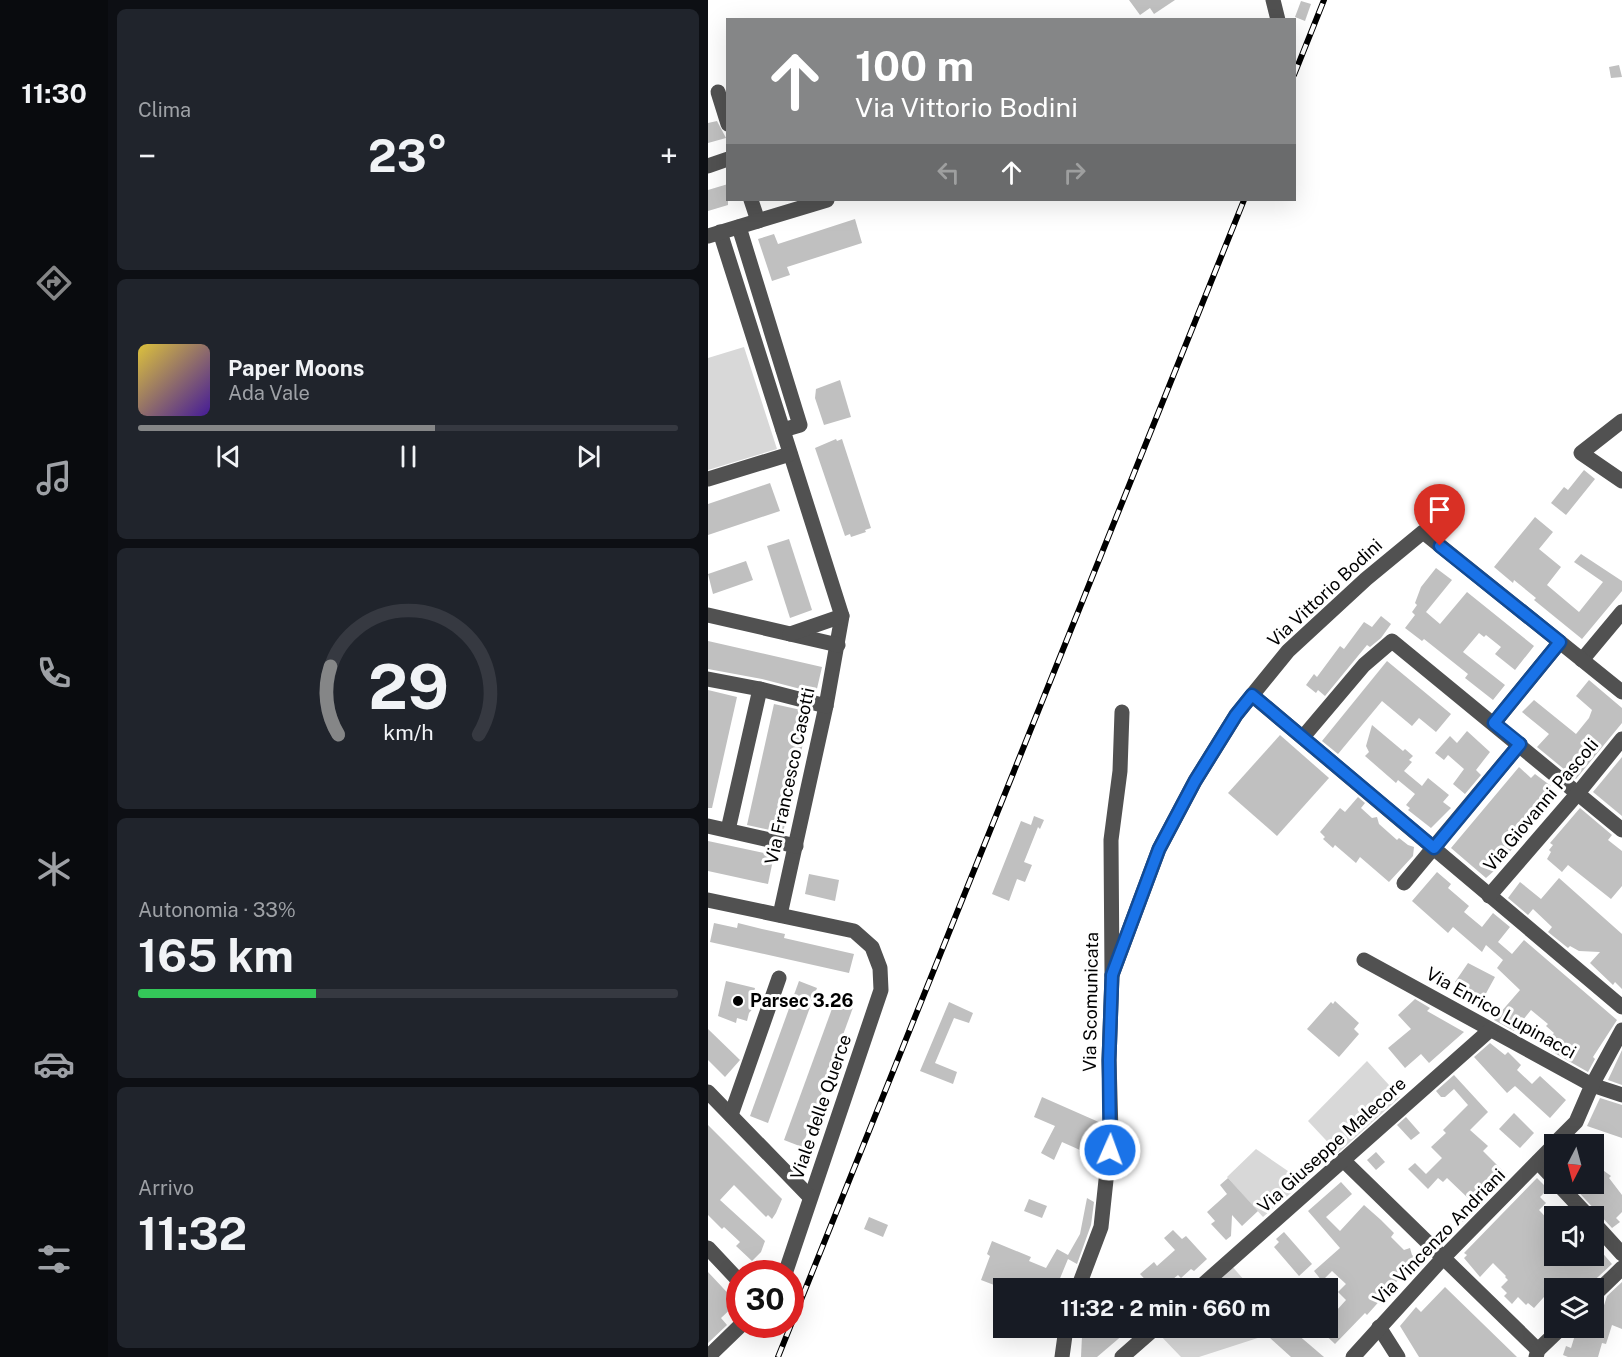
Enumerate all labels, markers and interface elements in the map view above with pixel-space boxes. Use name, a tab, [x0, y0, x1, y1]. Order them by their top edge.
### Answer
text: 100 m	[855, 41, 974, 90]
icon: ahead	[756, 42, 834, 120]
text: 11:30	[21, 77, 87, 109]
text: Via Vittorio Bodini	[855, 91, 1078, 123]
text: Clima	[138, 98, 191, 122]
text: 23°	[368, 129, 448, 182]
text: −	[138, 137, 156, 175]
text: +	[660, 137, 678, 175]
icon: left	[932, 156, 965, 189]
icon: ahead	[995, 156, 1028, 189]
icon: right	[1058, 156, 1091, 189]
icon: directions	[33, 262, 75, 304]
text: Paper Moons	[228, 355, 364, 381]
text: Ada Vale	[228, 381, 310, 405]
icon: previous	[212, 440, 245, 473]
icon: pause	[392, 440, 425, 473]
icon: next	[572, 440, 605, 473]
icon: music	[33, 457, 75, 499]
pin	[1414, 484, 1465, 546]
icon: arrive	[1423, 493, 1456, 526]
street label: Via Vittorio Bodini	[1263, 534, 1386, 651]
text: 29	[368, 651, 448, 724]
icon: phone	[33, 652, 75, 694]
street label: Via Francesco Casotti	[760, 686, 819, 866]
text: km/h	[383, 721, 433, 746]
street label: Via Giovanni Pascoli	[1479, 734, 1602, 875]
icon: climate	[33, 848, 75, 890]
text: Autonomia · 33%	[138, 898, 296, 922]
text: 165 km	[138, 929, 294, 982]
street label: Via Scomunicata	[1079, 932, 1102, 1072]
street label: Via Enrico Lupinacci	[1423, 963, 1580, 1063]
place label: Parsec 3.26	[750, 990, 853, 1011]
marker: Parsec 3.26	[731, 994, 745, 1008]
street label: Viale delle Querce	[786, 1031, 855, 1182]
icon: car	[33, 1043, 75, 1085]
street label: Via Giuseppe Malecore	[1253, 1073, 1410, 1217]
position arrow	[1078, 1118, 1142, 1182]
north arrow	[1544, 1134, 1604, 1194]
map controls	[1544, 1134, 1604, 1338]
street label: Via Vincenzo Andriani	[1368, 1164, 1509, 1309]
text: Arrivo	[138, 1176, 194, 1200]
button: sound	[1544, 1206, 1604, 1266]
text: 11:32	[138, 1207, 247, 1260]
icon: filters	[33, 1238, 75, 1280]
speed limit sign: 30	[726, 1260, 804, 1338]
button: layers	[1544, 1278, 1604, 1338]
text: 11:32 · 2 min · 660 m	[1061, 1295, 1270, 1321]

